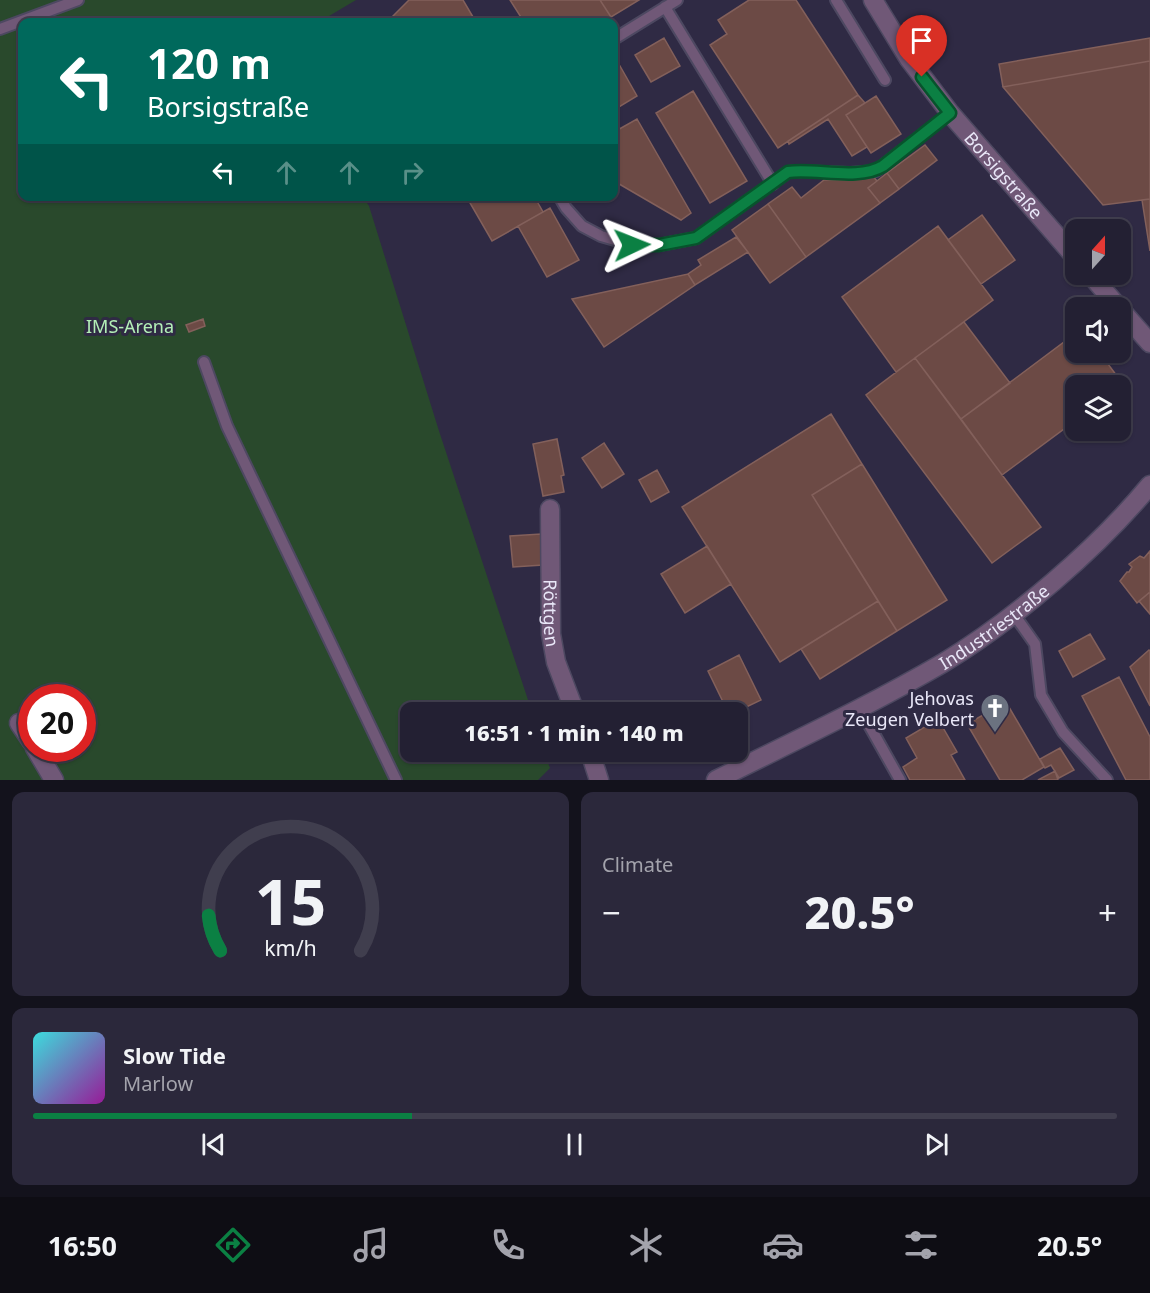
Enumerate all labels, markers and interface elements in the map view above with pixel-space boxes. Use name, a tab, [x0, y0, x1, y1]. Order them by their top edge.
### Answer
pin	[896, 15, 947, 77]
icon: arrive	[905, 24, 938, 57]
text: 120 m	[147, 34, 271, 91]
icon: left	[48, 42, 126, 120]
text: Borsigstraße	[147, 88, 309, 125]
street label: Borsigstraße	[959, 126, 1048, 224]
icon: left	[207, 156, 240, 189]
icon: ahead	[270, 156, 303, 189]
icon: ahead	[333, 156, 366, 189]
icon: right	[396, 156, 429, 189]
position arrow	[600, 213, 664, 277]
north arrow	[1065, 219, 1131, 285]
map controls	[1065, 219, 1131, 441]
button: sound	[1065, 297, 1131, 363]
park label: IMS-Arena	[86, 314, 174, 338]
button: layers	[1065, 375, 1131, 441]
street label: Röttgen	[539, 579, 565, 649]
street label: Industriestraße	[934, 579, 1054, 675]
speed limit sign: 20	[18, 684, 96, 762]
place label: Jehovas Zeugen Velbert	[845, 686, 974, 731]
church icon: Jehovas Zeugen Velbert	[979, 692, 1011, 734]
text: 16:51 · 1 min · 140 m	[464, 717, 684, 747]
text: Climate	[602, 851, 673, 878]
text: 15	[255, 858, 326, 943]
text: 20.5°	[805, 881, 914, 942]
text: −	[602, 890, 621, 935]
text: +	[1098, 890, 1117, 935]
text: km/h	[264, 933, 317, 962]
text: Slow Tide	[123, 1040, 226, 1070]
text: Marlow	[123, 1070, 193, 1097]
icon: previous	[197, 1128, 230, 1161]
icon: pause	[558, 1128, 591, 1161]
icon: next	[920, 1128, 953, 1161]
icon: directions	[212, 1224, 254, 1266]
icon: music	[350, 1224, 392, 1266]
icon: phone	[487, 1224, 529, 1266]
icon: climate	[625, 1224, 667, 1266]
icon: car	[762, 1224, 804, 1266]
icon: filters	[900, 1224, 942, 1266]
text: 16:50	[48, 1227, 117, 1264]
text: 20.5°	[1037, 1227, 1102, 1264]

